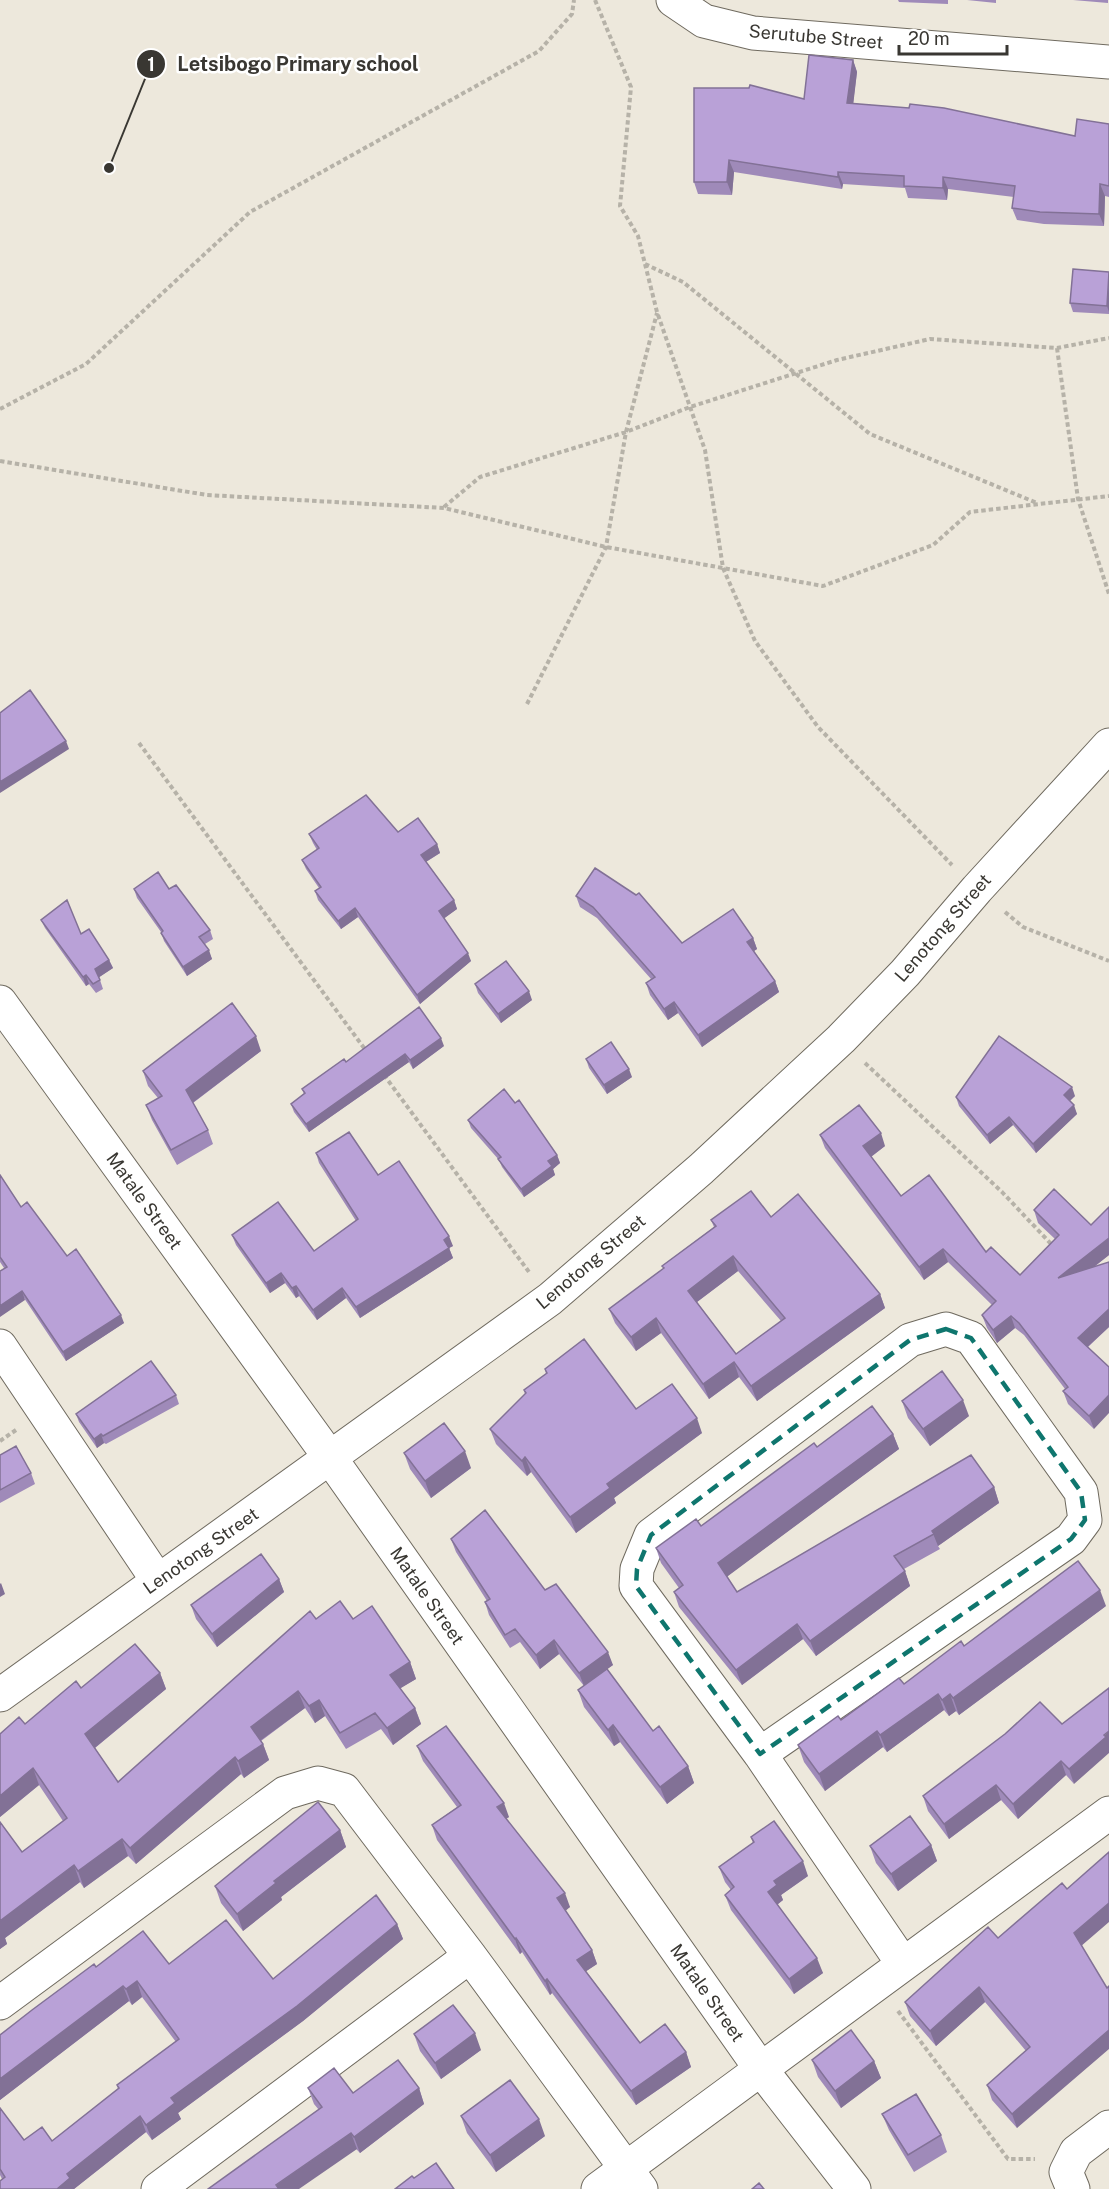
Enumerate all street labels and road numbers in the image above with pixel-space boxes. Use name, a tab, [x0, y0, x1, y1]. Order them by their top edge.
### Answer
street label: Serutube Street	[748, 20, 884, 53]
street label: Lenotong Street	[890, 870, 995, 986]
street label: Matale Street	[102, 1148, 187, 1253]
street label: Lenotong Street	[532, 1210, 649, 1313]
street label: Lenotong Street	[139, 1503, 262, 1598]
street label: Matale Street	[386, 1543, 469, 1649]
street label: Matale Street	[666, 1940, 749, 2046]

